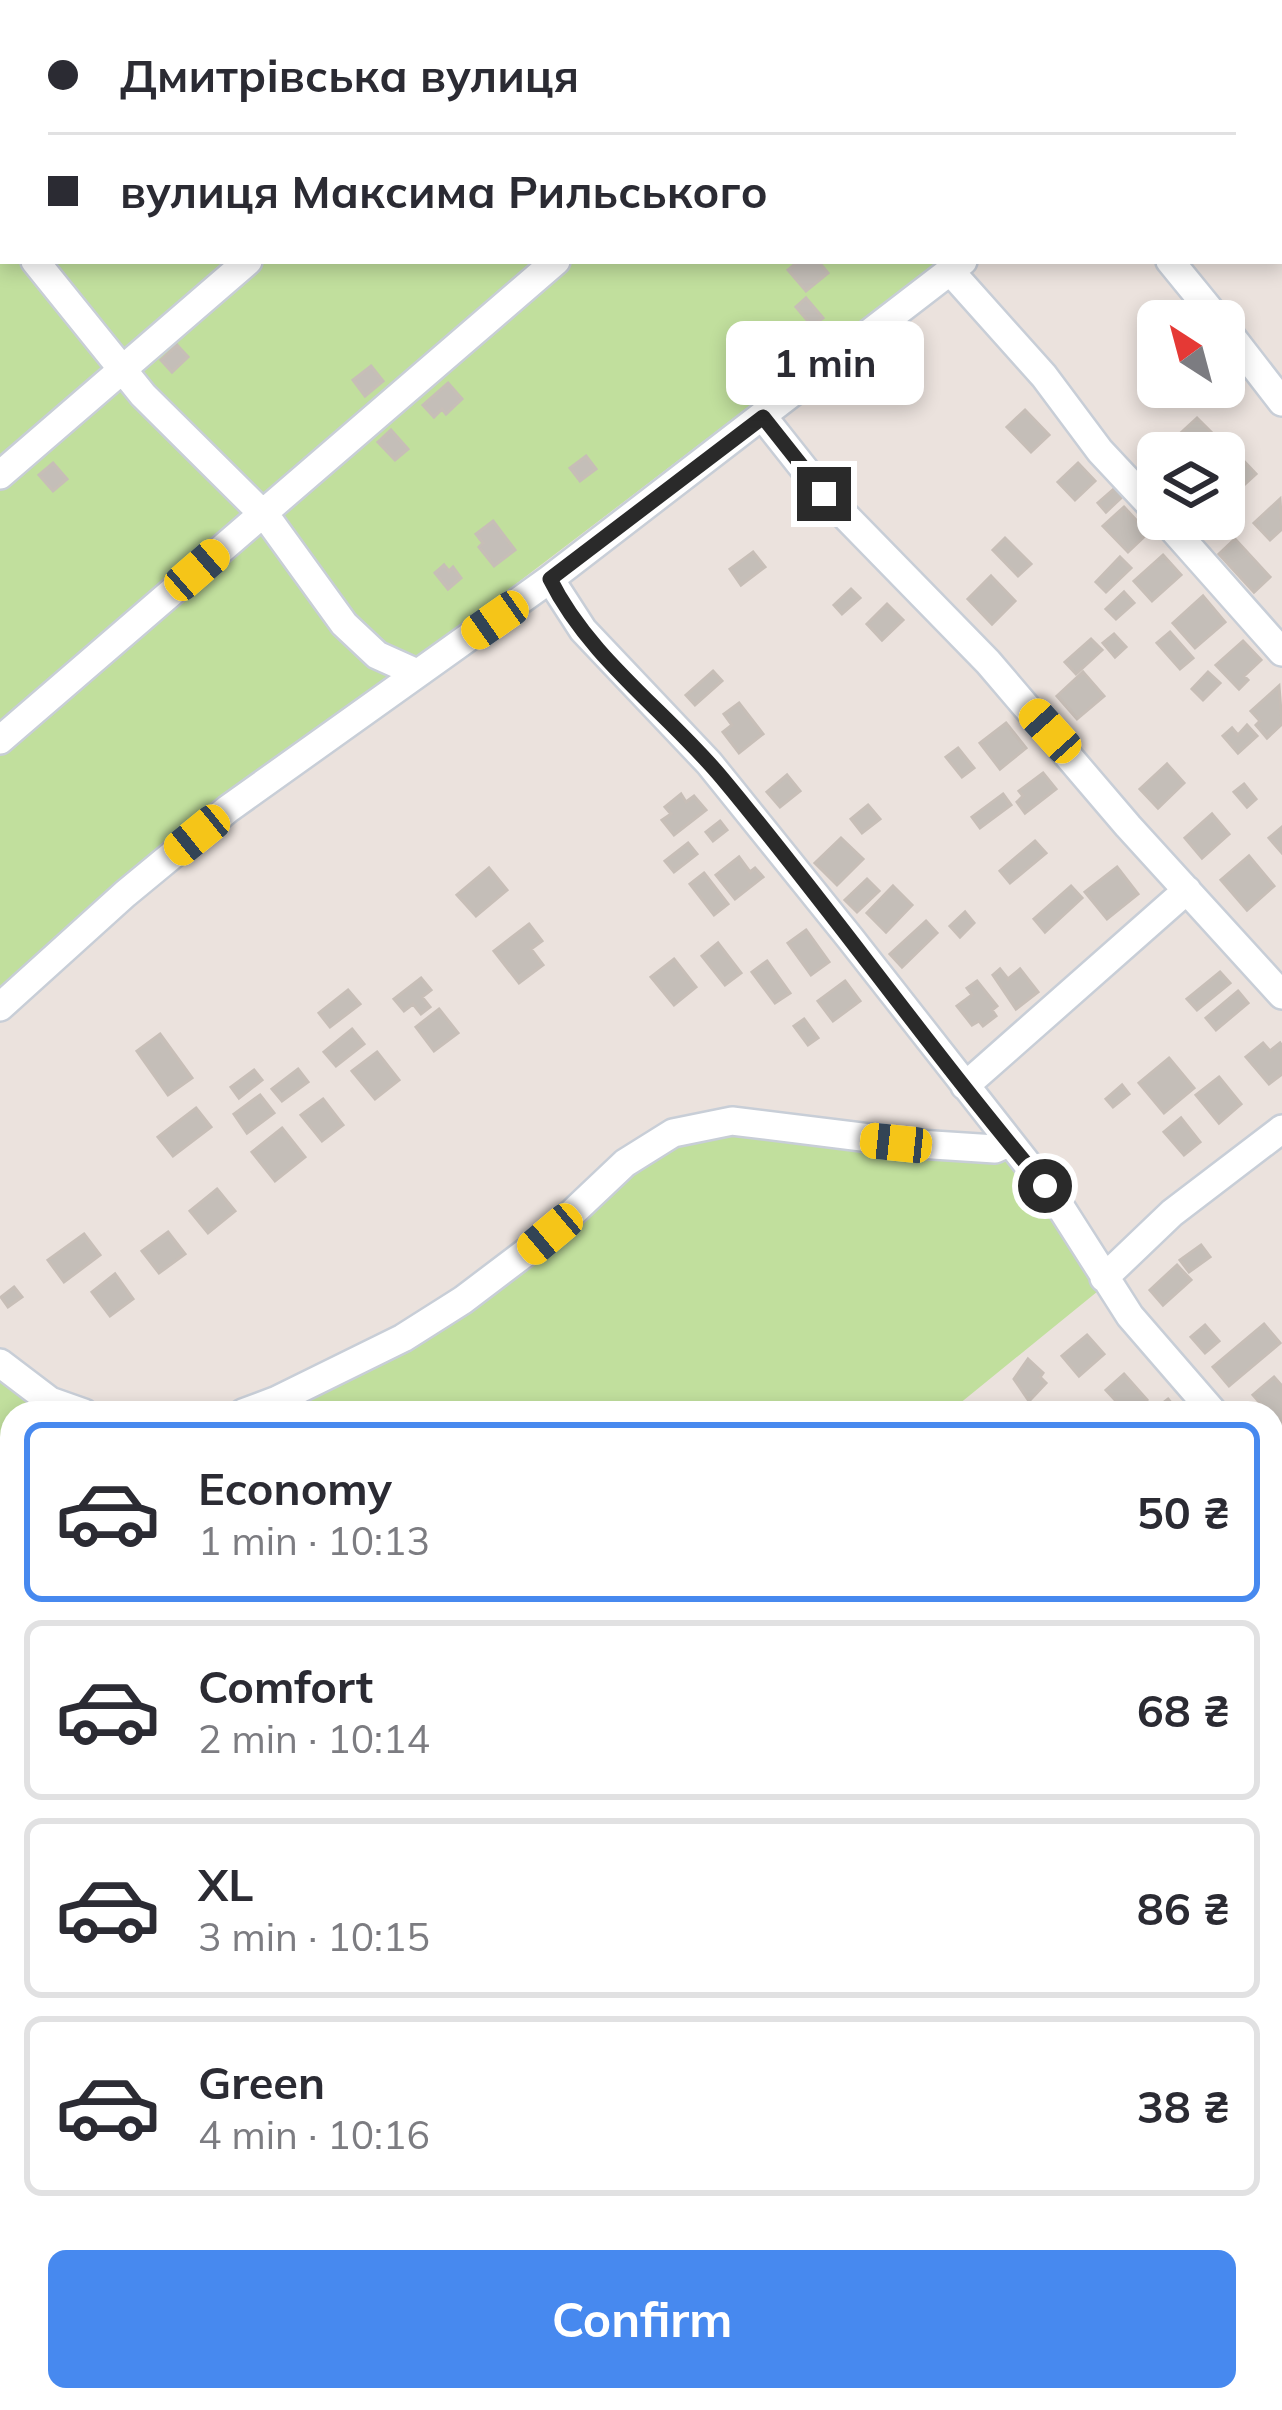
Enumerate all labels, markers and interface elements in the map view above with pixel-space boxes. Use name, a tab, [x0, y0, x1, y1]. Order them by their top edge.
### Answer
text: Дмитрівська вулиця	[120, 47, 579, 103]
text: вулиця Максима Рильського	[120, 163, 768, 219]
north arrow	[1137, 300, 1245, 408]
map controls	[1137, 300, 1245, 540]
callout: 1 min	[725, 320, 923, 404]
text: 1 min	[774, 338, 876, 387]
button: layers	[1137, 432, 1245, 540]
route end	[797, 467, 851, 521]
car	[158, 533, 236, 607]
car	[455, 585, 535, 655]
car	[1013, 692, 1087, 770]
car	[158, 798, 236, 872]
car	[858, 1121, 934, 1165]
route start	[1018, 1159, 1072, 1213]
car	[511, 1197, 589, 1271]
icon: car	[54, 1458, 162, 1566]
text: Economy	[198, 1460, 392, 1516]
text: 50 ₴	[1137, 1484, 1230, 1540]
text: 1 min · 10:13	[198, 1516, 430, 1565]
icon: car	[54, 1656, 162, 1764]
text: Comfort	[198, 1658, 373, 1714]
text: 68 ₴	[1137, 1682, 1230, 1738]
text: 2 min · 10:14	[198, 1714, 430, 1763]
icon: car	[54, 1854, 162, 1962]
text: XL	[198, 1856, 253, 1912]
text: 86 ₴	[1137, 1880, 1230, 1936]
text: 3 min · 10:15	[198, 1912, 430, 1961]
icon: car	[54, 2052, 162, 2160]
text: Green	[198, 2054, 325, 2110]
text: 38 ₴	[1137, 2078, 1230, 2134]
text: 4 min · 10:16	[198, 2110, 430, 2159]
button: Confirm	[48, 2250, 1236, 2388]

